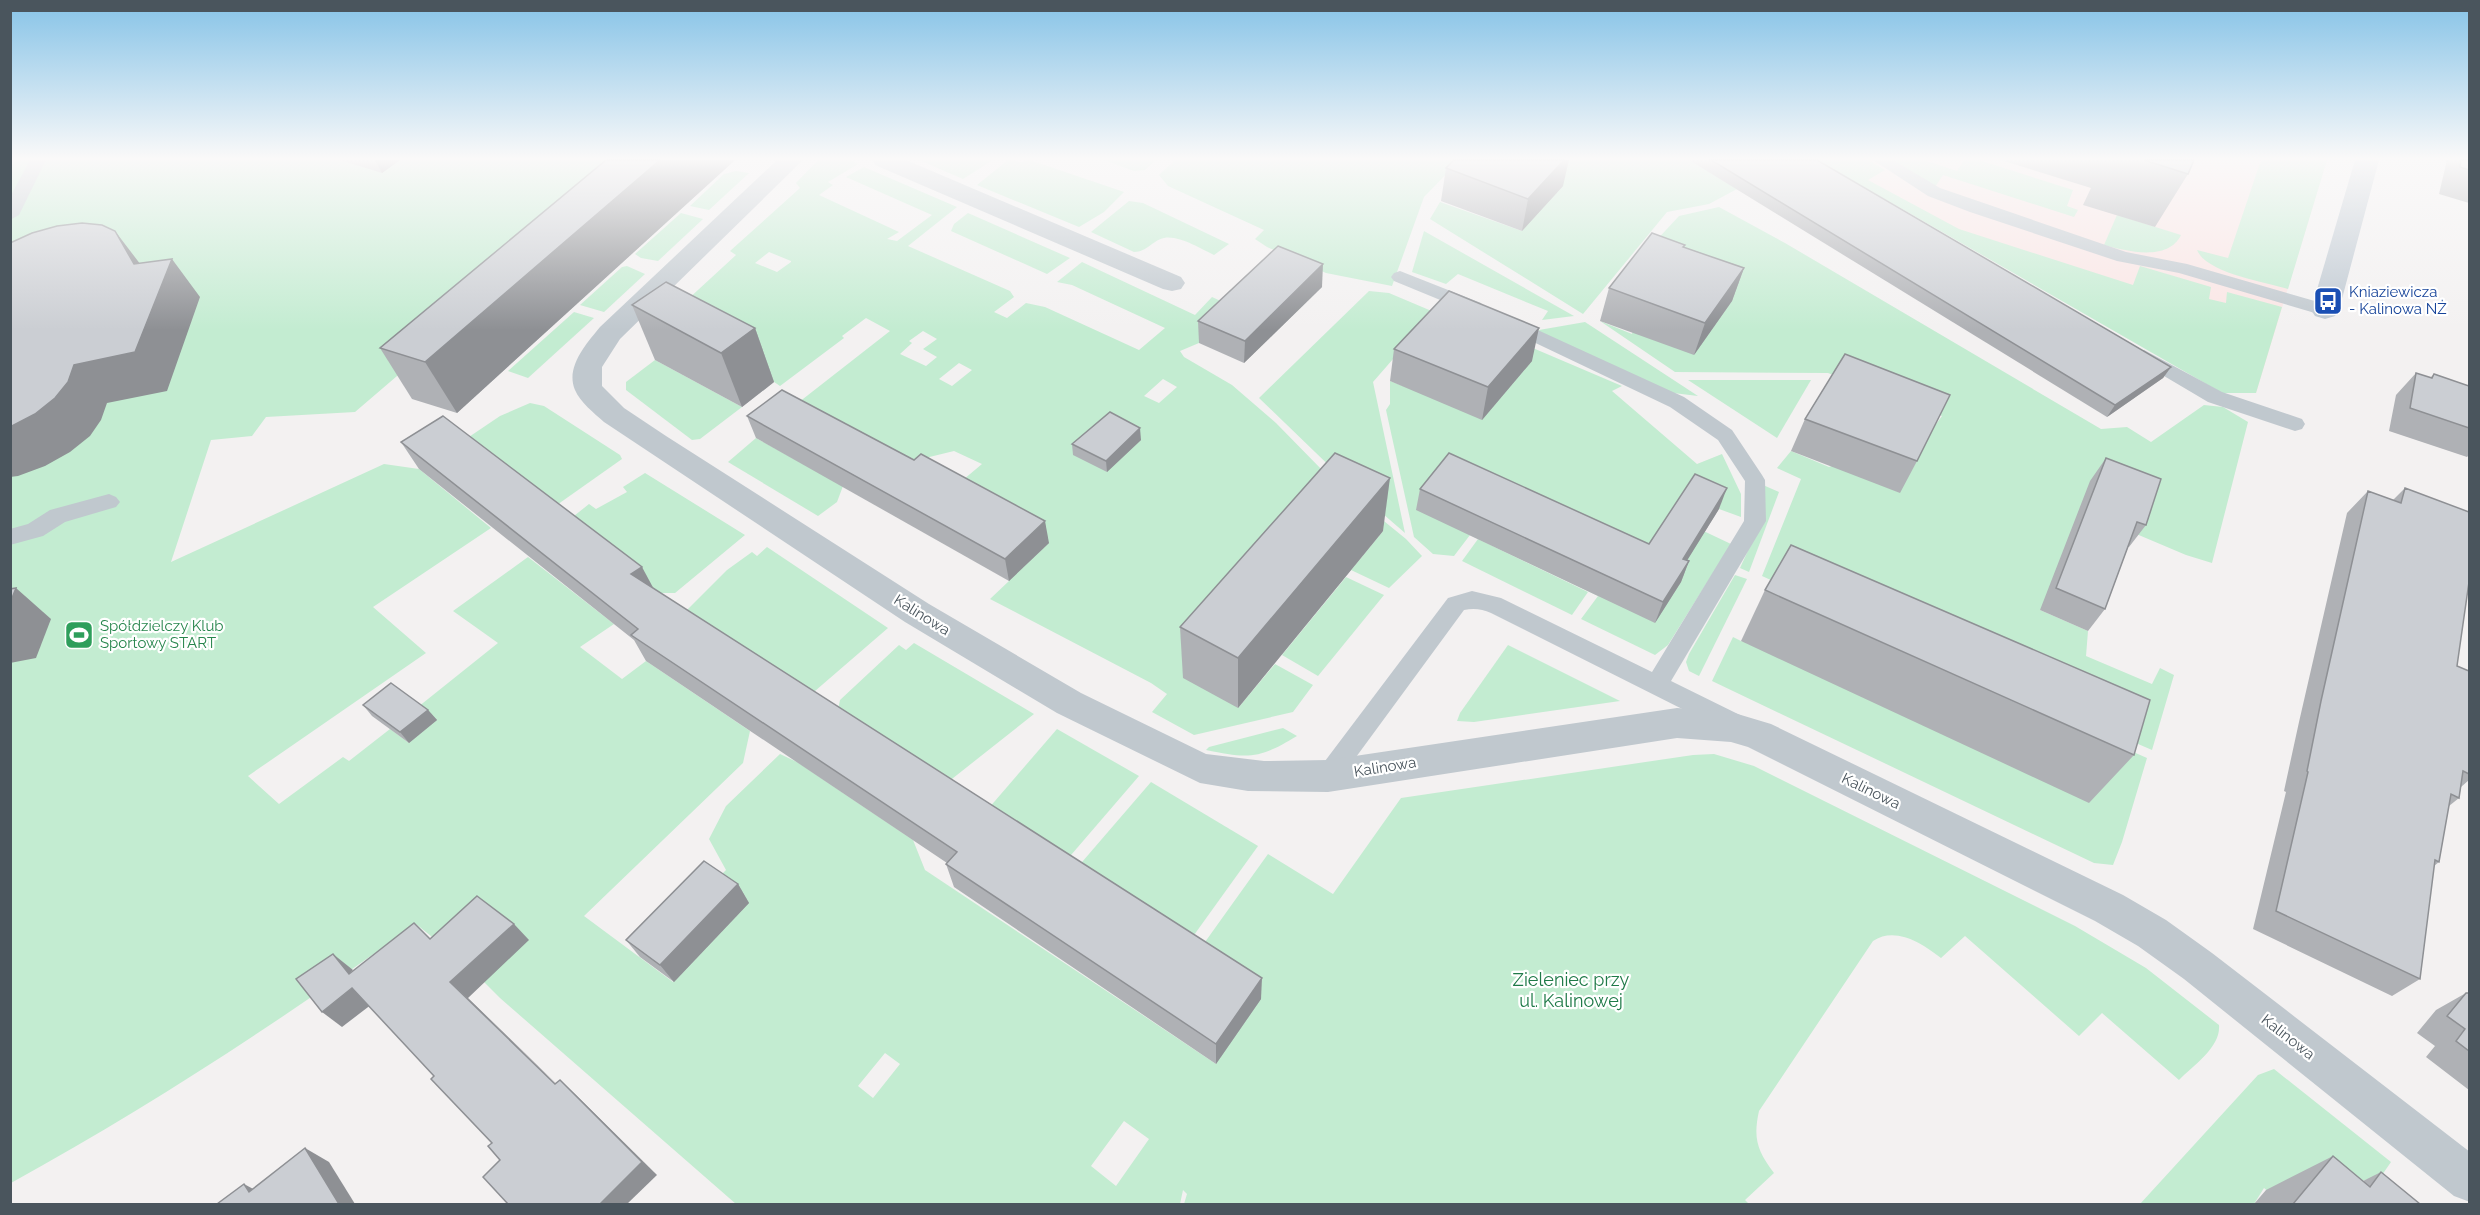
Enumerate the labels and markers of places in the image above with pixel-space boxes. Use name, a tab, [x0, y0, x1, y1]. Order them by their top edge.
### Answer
place label: Kniaziewicza - Kalinowa NŻ	[2349, 283, 2447, 318]
bus stop icon: Kniaziewicza - Kalinowa NŻ	[2312, 285, 2344, 317]
place label: Spółdzielczy Klub Sportowy START	[100, 617, 224, 652]
sports icon: Spółdzielczy Klub Sportowy START	[63, 619, 95, 651]

